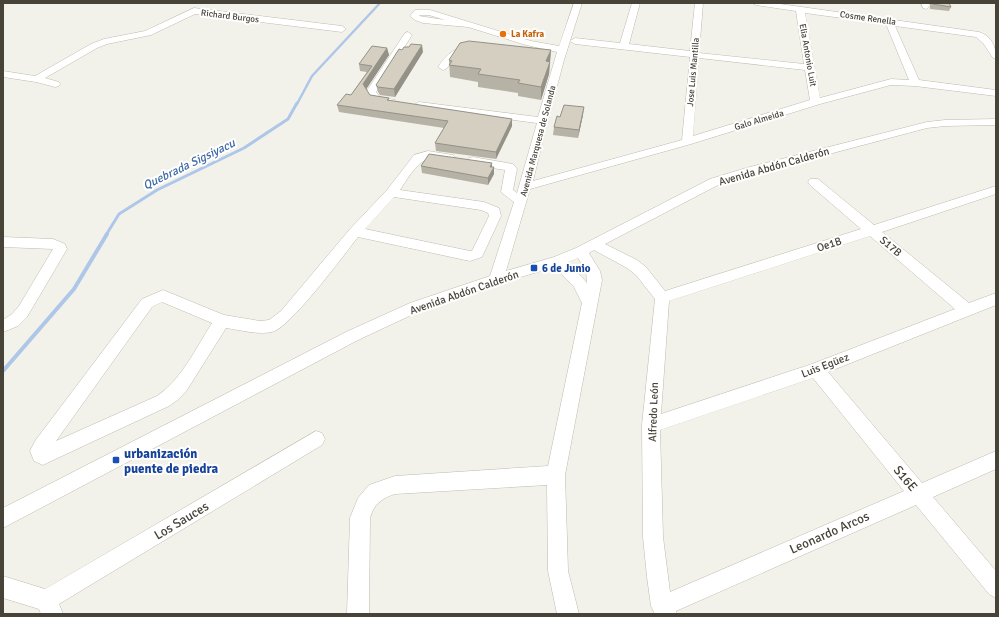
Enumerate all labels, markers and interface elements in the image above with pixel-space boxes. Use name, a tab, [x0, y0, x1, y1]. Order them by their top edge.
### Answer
street label: Richard Burgos	[200, 7, 260, 26]
street label: Cosme Renella	[839, 9, 897, 28]
street label: Elia Antonio Luit	[797, 23, 818, 87]
marker: La Kafra	[498, 29, 508, 39]
place label: La Kafra	[511, 29, 544, 40]
street label: Jose Luis Mantilla	[685, 37, 702, 107]
street label: Avenida Marquesa de Solanda	[518, 84, 559, 198]
street label: Galo Almeida	[733, 108, 786, 133]
water label: Quebrada Sigsiyacu	[141, 135, 239, 193]
street label: Avenida Abdón Calderón	[717, 144, 831, 189]
street label: S17B	[877, 233, 905, 260]
street label: Oe1B	[815, 234, 844, 255]
place label: 6 de Junio	[542, 262, 591, 275]
marker: 6 de Junio	[529, 263, 539, 273]
street label: Avenida Abdón Calderón	[408, 268, 520, 317]
street label: Luis Egüez	[800, 350, 851, 380]
street label: Alfredo León	[646, 382, 661, 442]
place label: urbanización puente de piedra	[124, 446, 218, 477]
marker: urbanización puente de piedra	[111, 455, 121, 465]
street label: S16E	[890, 463, 921, 495]
street label: Los Sauces	[151, 498, 212, 543]
street label: Leonardo Arcos	[787, 508, 872, 558]

